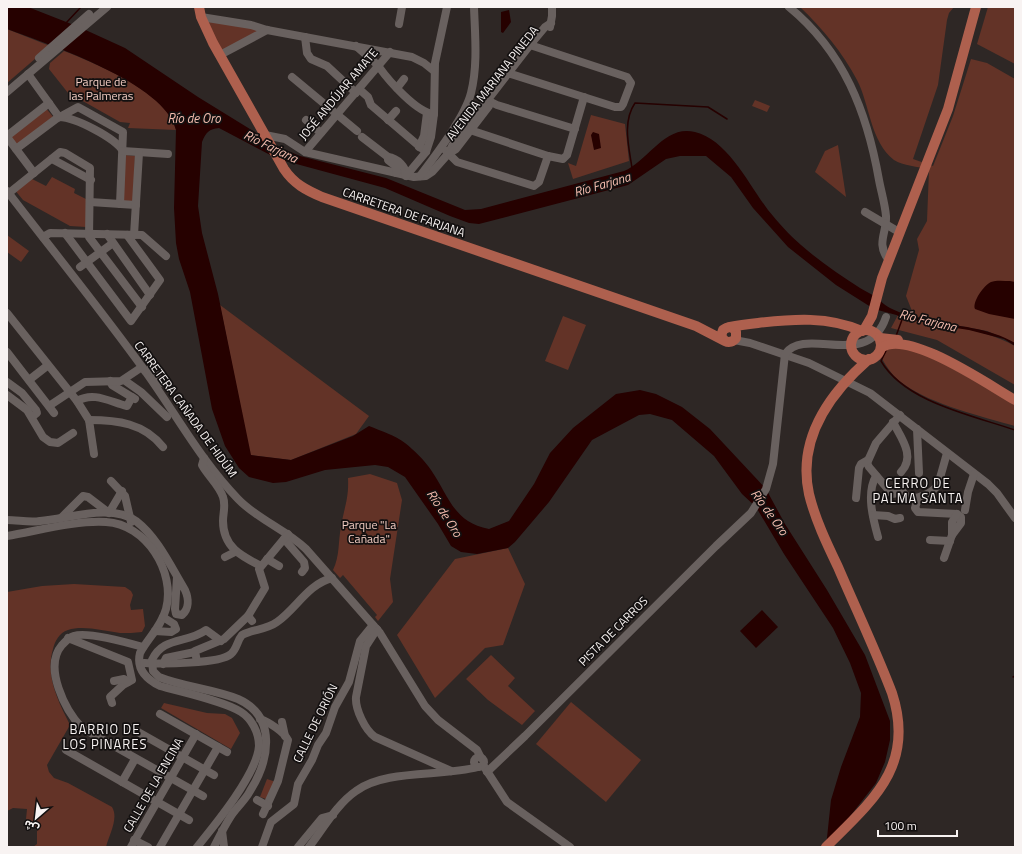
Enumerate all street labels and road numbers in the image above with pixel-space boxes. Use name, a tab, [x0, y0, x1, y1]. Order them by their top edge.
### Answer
street label: AVENIDA MARIANA PINEDA	[441, 22, 543, 144]
street label: JOSÉ ANDÚJAR AMATE	[294, 44, 383, 144]
street label: CARRETERA DE FARJANA	[340, 182, 468, 242]
street label: CARRETERA CAÑADA DE HIDÚM	[130, 337, 242, 481]
street label: PISTA DE CARROS	[574, 592, 652, 670]
street label: CALLE DE ORIÓN	[288, 680, 342, 766]
street label: CALLE DE LA ENCINA	[118, 734, 188, 836]

